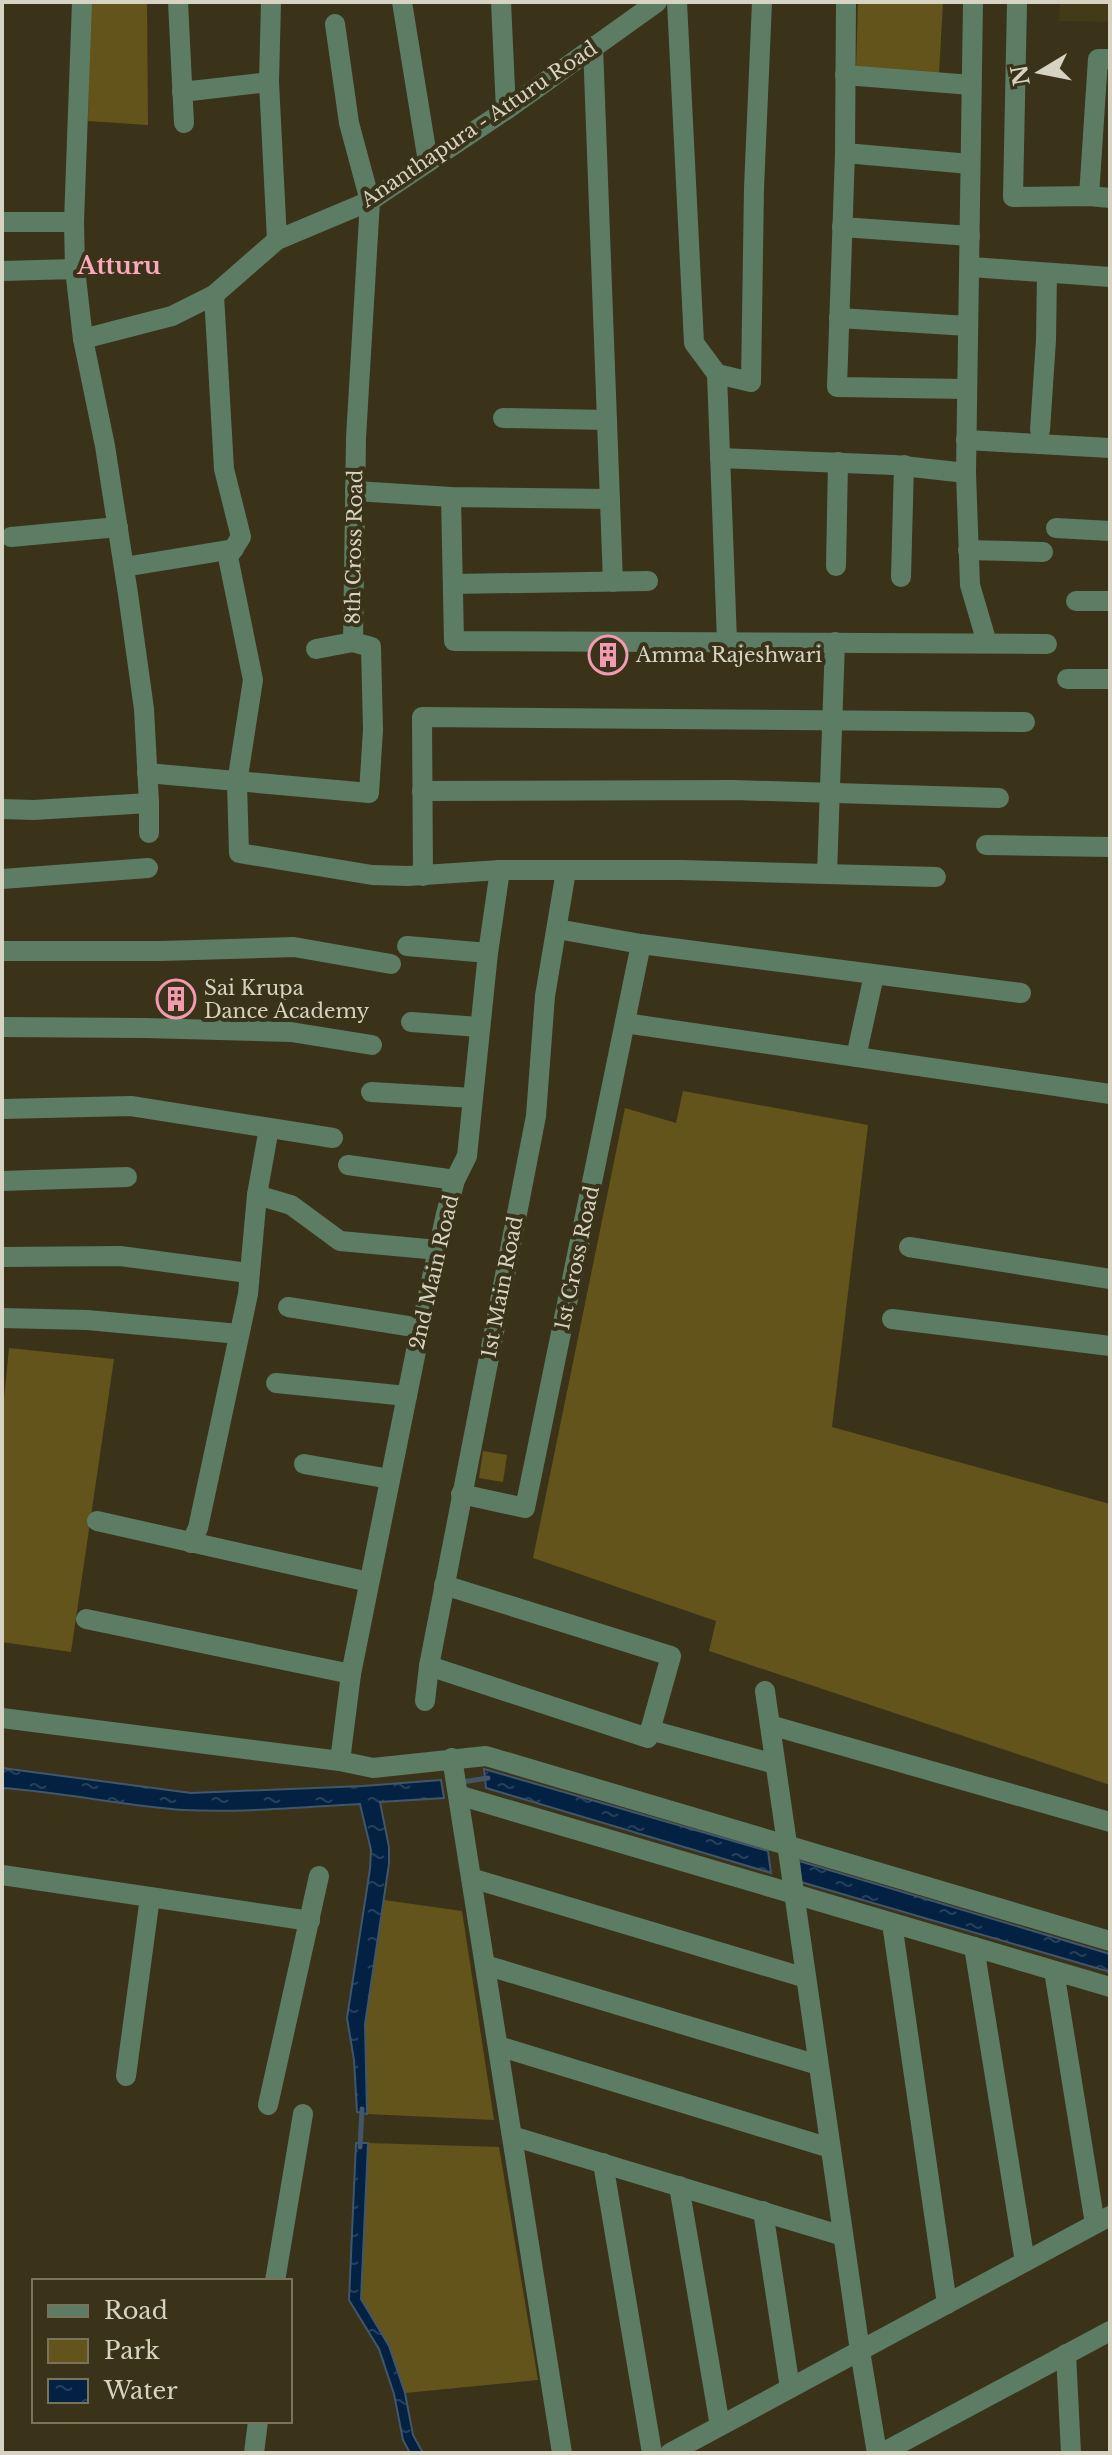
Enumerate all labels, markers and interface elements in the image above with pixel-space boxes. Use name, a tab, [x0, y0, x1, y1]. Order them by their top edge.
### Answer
north arrow	[1000, 32, 1080, 112]
street label: Ananthapura - Atturu Road	[356, 36, 602, 213]
text: N	[1006, 63, 1036, 88]
district label: Atturu	[76, 251, 161, 280]
street label: 8th Cross Road	[341, 469, 367, 625]
building icon: Amma Rajeshwari	[587, 634, 629, 676]
place label: Amma Rajeshwari	[635, 643, 822, 667]
place label: Sai Krupa Dance Academy	[204, 976, 369, 1023]
building icon: Sai Krupa Dance Academy	[155, 978, 197, 1020]
street label: 1st Cross Road	[550, 1184, 604, 1332]
street label: 2nd Main Road	[405, 1192, 463, 1352]
street label: 1st Main Road	[477, 1214, 527, 1360]
legend	[32, 2279, 292, 2423]
text: Road	[104, 2296, 168, 2325]
text: Park	[104, 2336, 160, 2365]
text: Water	[103, 2376, 178, 2405]

